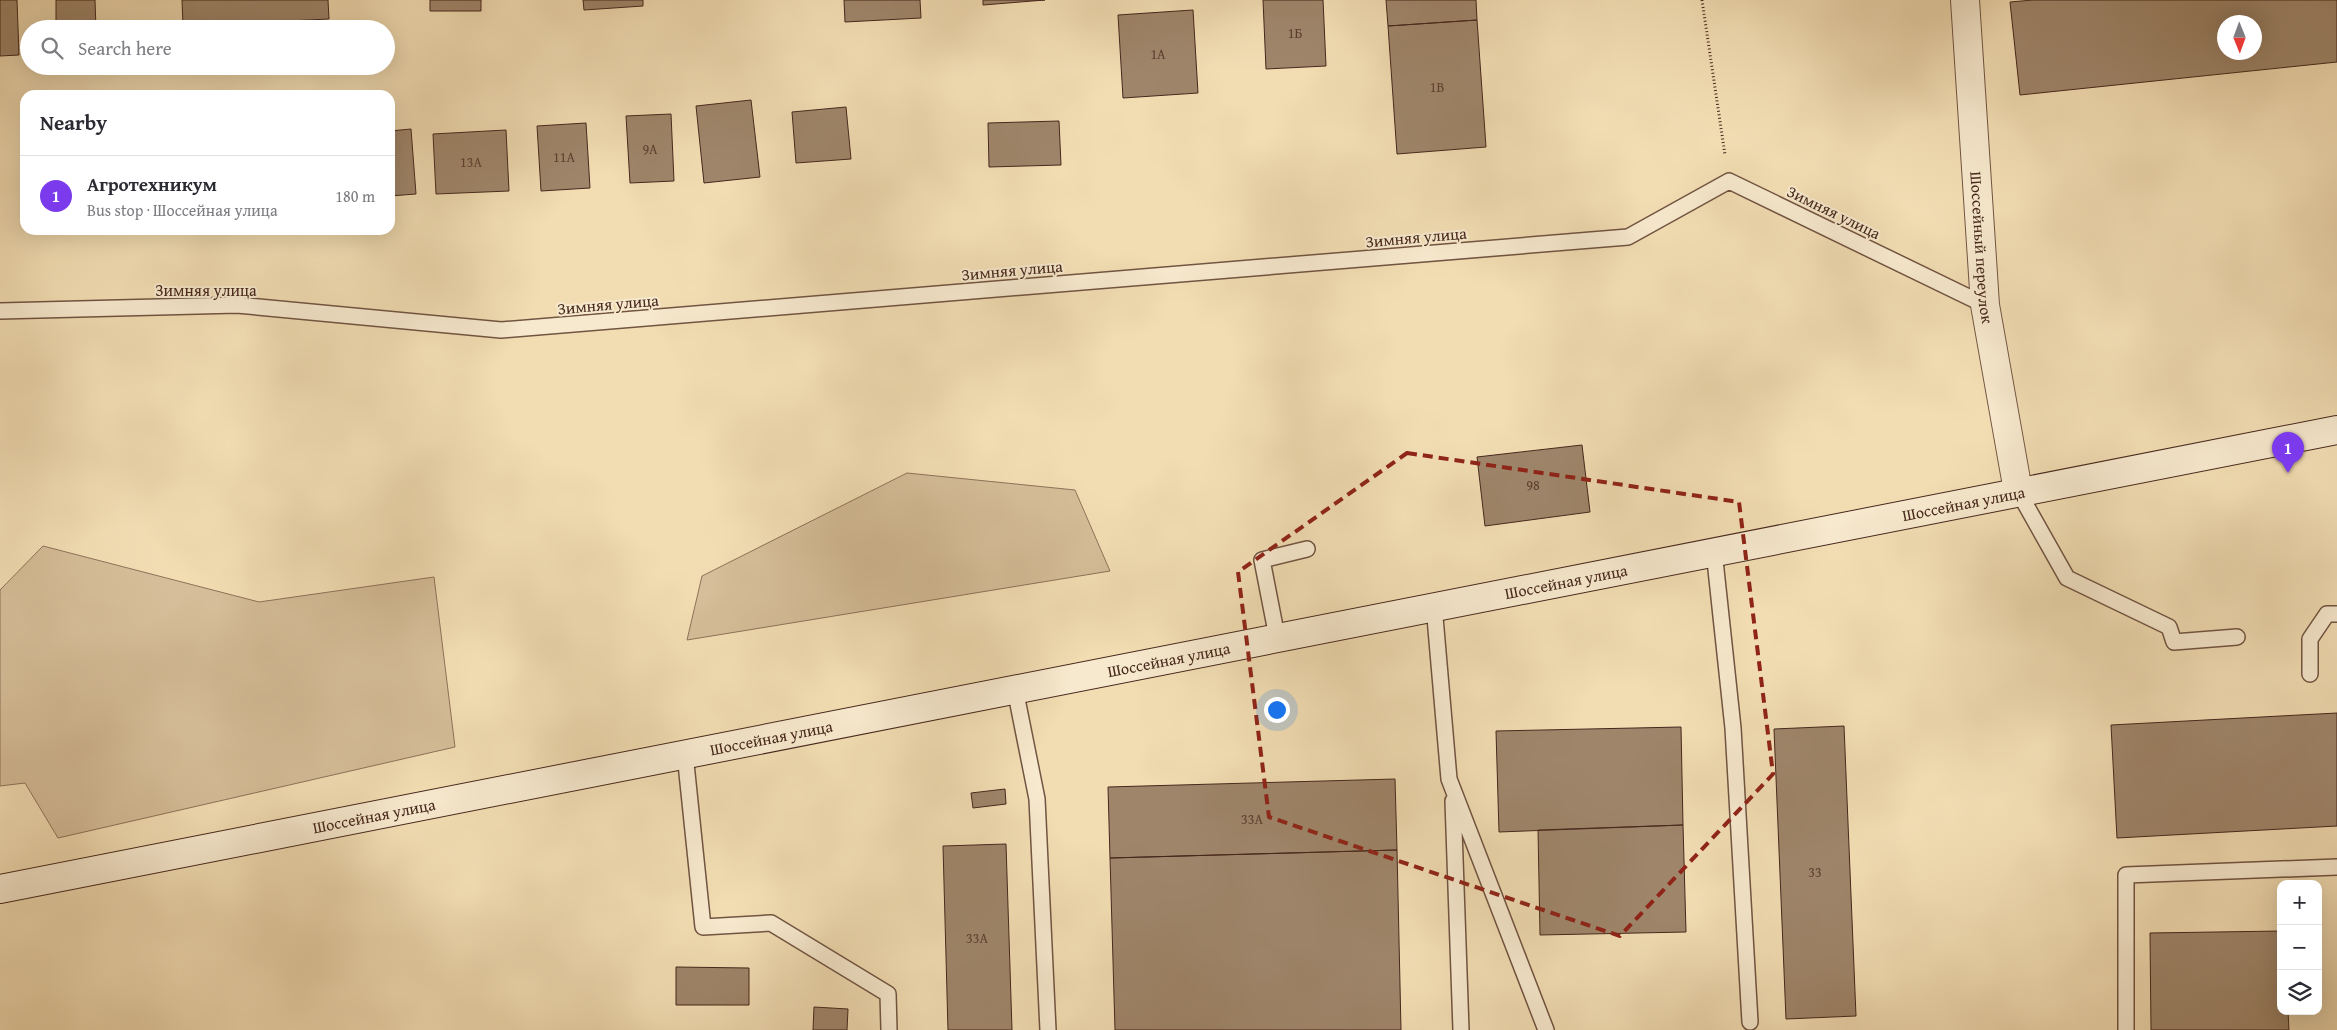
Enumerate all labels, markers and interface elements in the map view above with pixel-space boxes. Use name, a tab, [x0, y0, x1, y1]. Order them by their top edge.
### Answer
north arrow	[2217, 15, 2262, 60]
search box	[20, 20, 395, 75]
house number: 1Б	[1288, 23, 1302, 43]
icon: search	[38, 34, 66, 62]
text: Search here	[78, 34, 172, 62]
house number: 1А	[1150, 44, 1166, 64]
house number: 1В	[1430, 77, 1444, 97]
text: Nearby	[40, 107, 107, 138]
house number: 9А	[642, 139, 658, 159]
house number: 11А	[553, 147, 575, 167]
house number: 13А	[460, 152, 482, 172]
text: Агротехникум	[87, 170, 217, 198]
street label: Шоссейный переулок	[1964, 171, 2000, 326]
street label: Зимняя улица	[1783, 179, 1885, 245]
text: 1	[52, 184, 60, 208]
text: 180 m	[335, 184, 375, 208]
text: Bus stop · Шоссейная улица	[87, 198, 278, 222]
street label: Зимняя улица	[1364, 221, 1468, 253]
street label: Зимняя улица	[960, 254, 1064, 286]
street label: Зимняя улица	[155, 278, 257, 302]
street label: Зимняя улица	[556, 288, 660, 320]
pin: 1	[2272, 432, 2304, 473]
house number: 98	[1526, 475, 1540, 495]
street label: Шоссейная улица	[1900, 480, 2027, 527]
street label: Шоссейная улица	[1503, 558, 1630, 605]
street label: Шоссейная улица	[1105, 636, 1232, 683]
your location	[1264, 697, 1290, 723]
street label: Шоссейная улица	[708, 714, 835, 761]
street label: Шоссейная улица	[310, 792, 438, 839]
house number: 33А	[1241, 809, 1263, 829]
house number: 33	[1808, 862, 1822, 882]
map controls	[2277, 880, 2322, 1015]
button: +	[2277, 880, 2322, 925]
button: −	[2277, 925, 2322, 970]
house number: 33А	[966, 928, 988, 948]
button: layers	[2277, 970, 2322, 1015]

